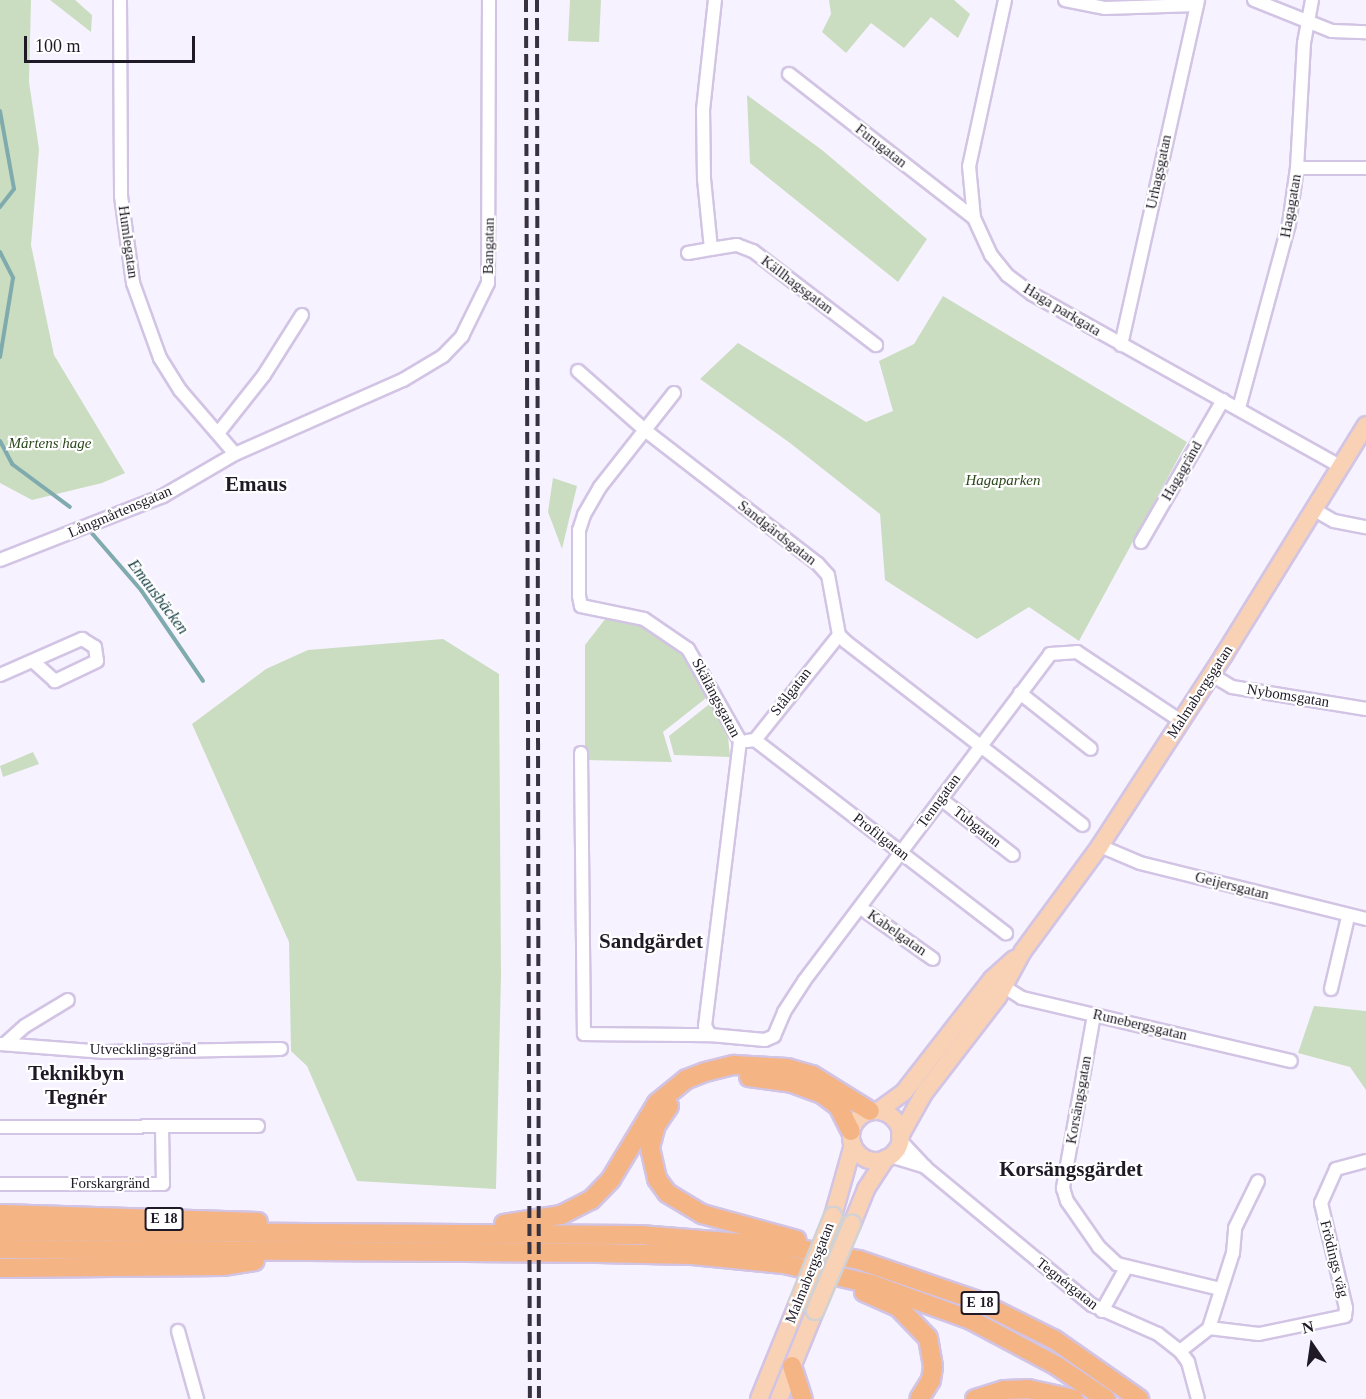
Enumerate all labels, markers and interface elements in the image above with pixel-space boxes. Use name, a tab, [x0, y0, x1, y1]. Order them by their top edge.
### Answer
scale bar	[27, 24, 198, 62]
text: 100 m	[35, 36, 81, 56]
street label: Furugatan	[851, 120, 911, 172]
street label: Urhagsgatan	[1142, 133, 1176, 211]
street label: Hagagatan	[1277, 173, 1305, 239]
street label: Humlegatan	[114, 204, 142, 280]
street label: Bangatan	[480, 218, 498, 274]
street label: Källhagsgatan	[757, 252, 837, 318]
street label: Haga parkgata	[1020, 280, 1104, 340]
park label: Mårtens hage	[9, 435, 91, 453]
street label: Hagagränd	[1158, 438, 1206, 504]
district label: Emaus	[225, 471, 287, 497]
park label: Hagaparken	[966, 472, 1040, 490]
street label: Långmårtensgatan	[65, 482, 175, 542]
street label: Sandgärdsgatan	[734, 497, 820, 569]
water label: Emausbäcken	[124, 556, 192, 638]
street label: Malmabergsgatan	[1163, 642, 1237, 742]
street label: Skälängsgatan	[688, 656, 744, 740]
street label: Stålgatan	[767, 664, 815, 720]
street label: Nybomsgatan	[1245, 681, 1331, 711]
street label: Tenngatan	[913, 771, 965, 831]
street label: Tubgatan	[949, 803, 1005, 851]
street label: Profilgatan	[849, 809, 913, 865]
street label: Geijersgatan	[1193, 868, 1271, 904]
street label: Kabelgatan	[864, 906, 930, 960]
district label: Sandgärdet	[599, 928, 703, 954]
street label: Runebergsgatan	[1091, 1005, 1189, 1045]
street label: Utvecklingsgränd	[90, 1041, 196, 1059]
street label: Korsängsgatan	[1062, 1055, 1096, 1145]
district label: Teknikbyn Tegnér	[28, 1060, 124, 1110]
district label: Korsängsgärdet	[999, 1156, 1143, 1182]
street label: Forskargränd	[70, 1175, 150, 1193]
road number: E 18	[144, 1208, 184, 1230]
street label: Frödings väg	[1316, 1219, 1352, 1299]
street label: Malmabergsgatan	[782, 1220, 838, 1326]
street label: Tegnérgatan	[1032, 1254, 1102, 1314]
road number: E 18	[960, 1292, 1000, 1314]
north arrow	[1282, 1315, 1342, 1375]
text: N	[1300, 1317, 1315, 1337]

